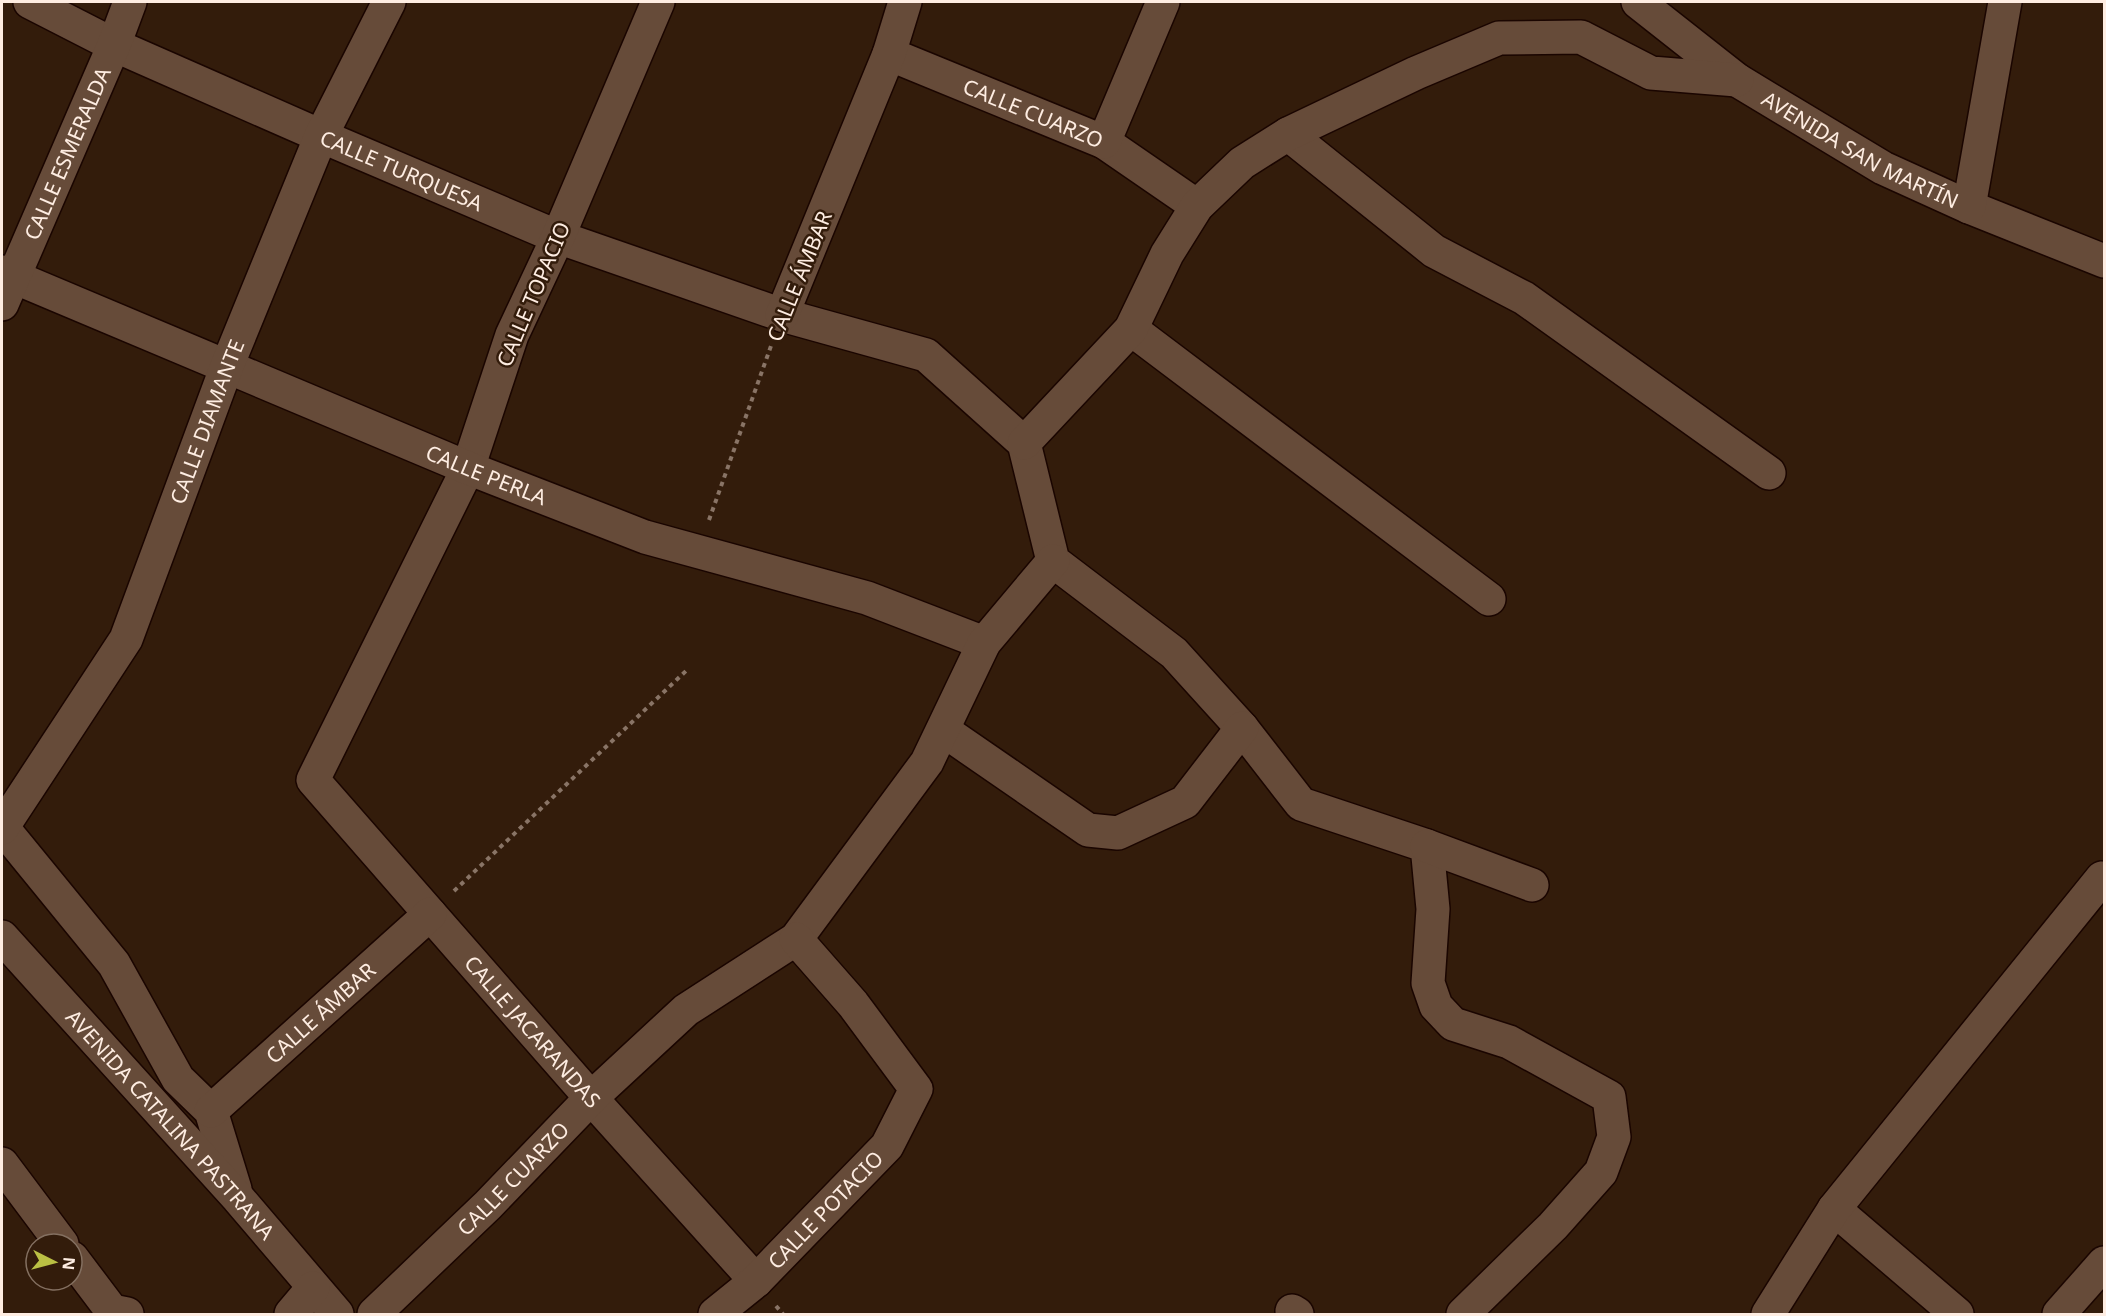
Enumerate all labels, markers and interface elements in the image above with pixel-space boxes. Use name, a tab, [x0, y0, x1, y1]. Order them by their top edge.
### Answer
street label: CALLE ESMERALDA	[17, 62, 117, 244]
street label: CALLE CUARZO	[959, 72, 1108, 154]
street label: AVENIDA SAN MARTÍN	[1757, 84, 1963, 215]
street label: CALLE TURQUESA	[316, 123, 488, 218]
street label: CALLE ÁMBAR	[760, 207, 838, 345]
street label: CALLE TOPACIO	[490, 217, 576, 371]
street label: CALLE DIAMANTE	[163, 335, 250, 508]
street label: CALLE PERLA	[422, 438, 551, 512]
street label: CALLE JACARANDAS	[458, 949, 607, 1114]
street label: CALLE ÁMBAR	[259, 956, 381, 1069]
street label: AVENIDA CATALINA PASTRANA	[60, 1003, 282, 1246]
street label: CALLE CUARZO	[451, 1115, 575, 1242]
street label: CALLE POTACIO	[761, 1145, 889, 1275]
north arrow	[24, 1232, 84, 1292]
text: N	[57, 1256, 81, 1271]

